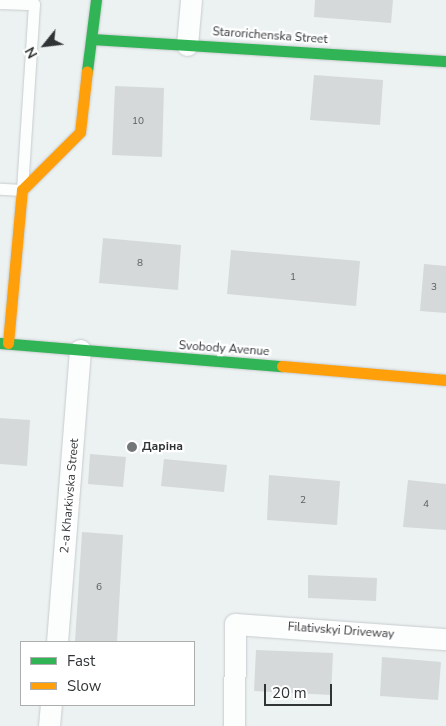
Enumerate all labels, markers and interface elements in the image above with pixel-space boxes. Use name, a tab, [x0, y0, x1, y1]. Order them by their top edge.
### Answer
north arrow	[20, 20, 70, 70]
street label: Starorichenska Street	[212, 25, 328, 47]
text: N	[21, 43, 42, 62]
house number: 10	[132, 116, 144, 128]
house number: 8	[137, 258, 143, 270]
house number: 1	[290, 272, 296, 284]
house number: 3	[431, 282, 437, 294]
street label: Svobody Avenue	[178, 339, 270, 359]
street label: 2-a Kharkivska Street	[58, 438, 82, 554]
place label: Даріна	[142, 440, 183, 454]
marker: Даріна	[126, 441, 138, 453]
house number: 2	[300, 495, 306, 507]
house number: 4	[423, 499, 429, 511]
house number: 6	[96, 582, 102, 594]
street label: Filativskyi Driveway	[287, 620, 395, 642]
legend	[20, 641, 195, 706]
text: Fast	[67, 651, 95, 671]
scale bar	[266, 674, 334, 706]
text: Slow	[67, 676, 101, 696]
text: 20 m	[272, 683, 307, 703]

